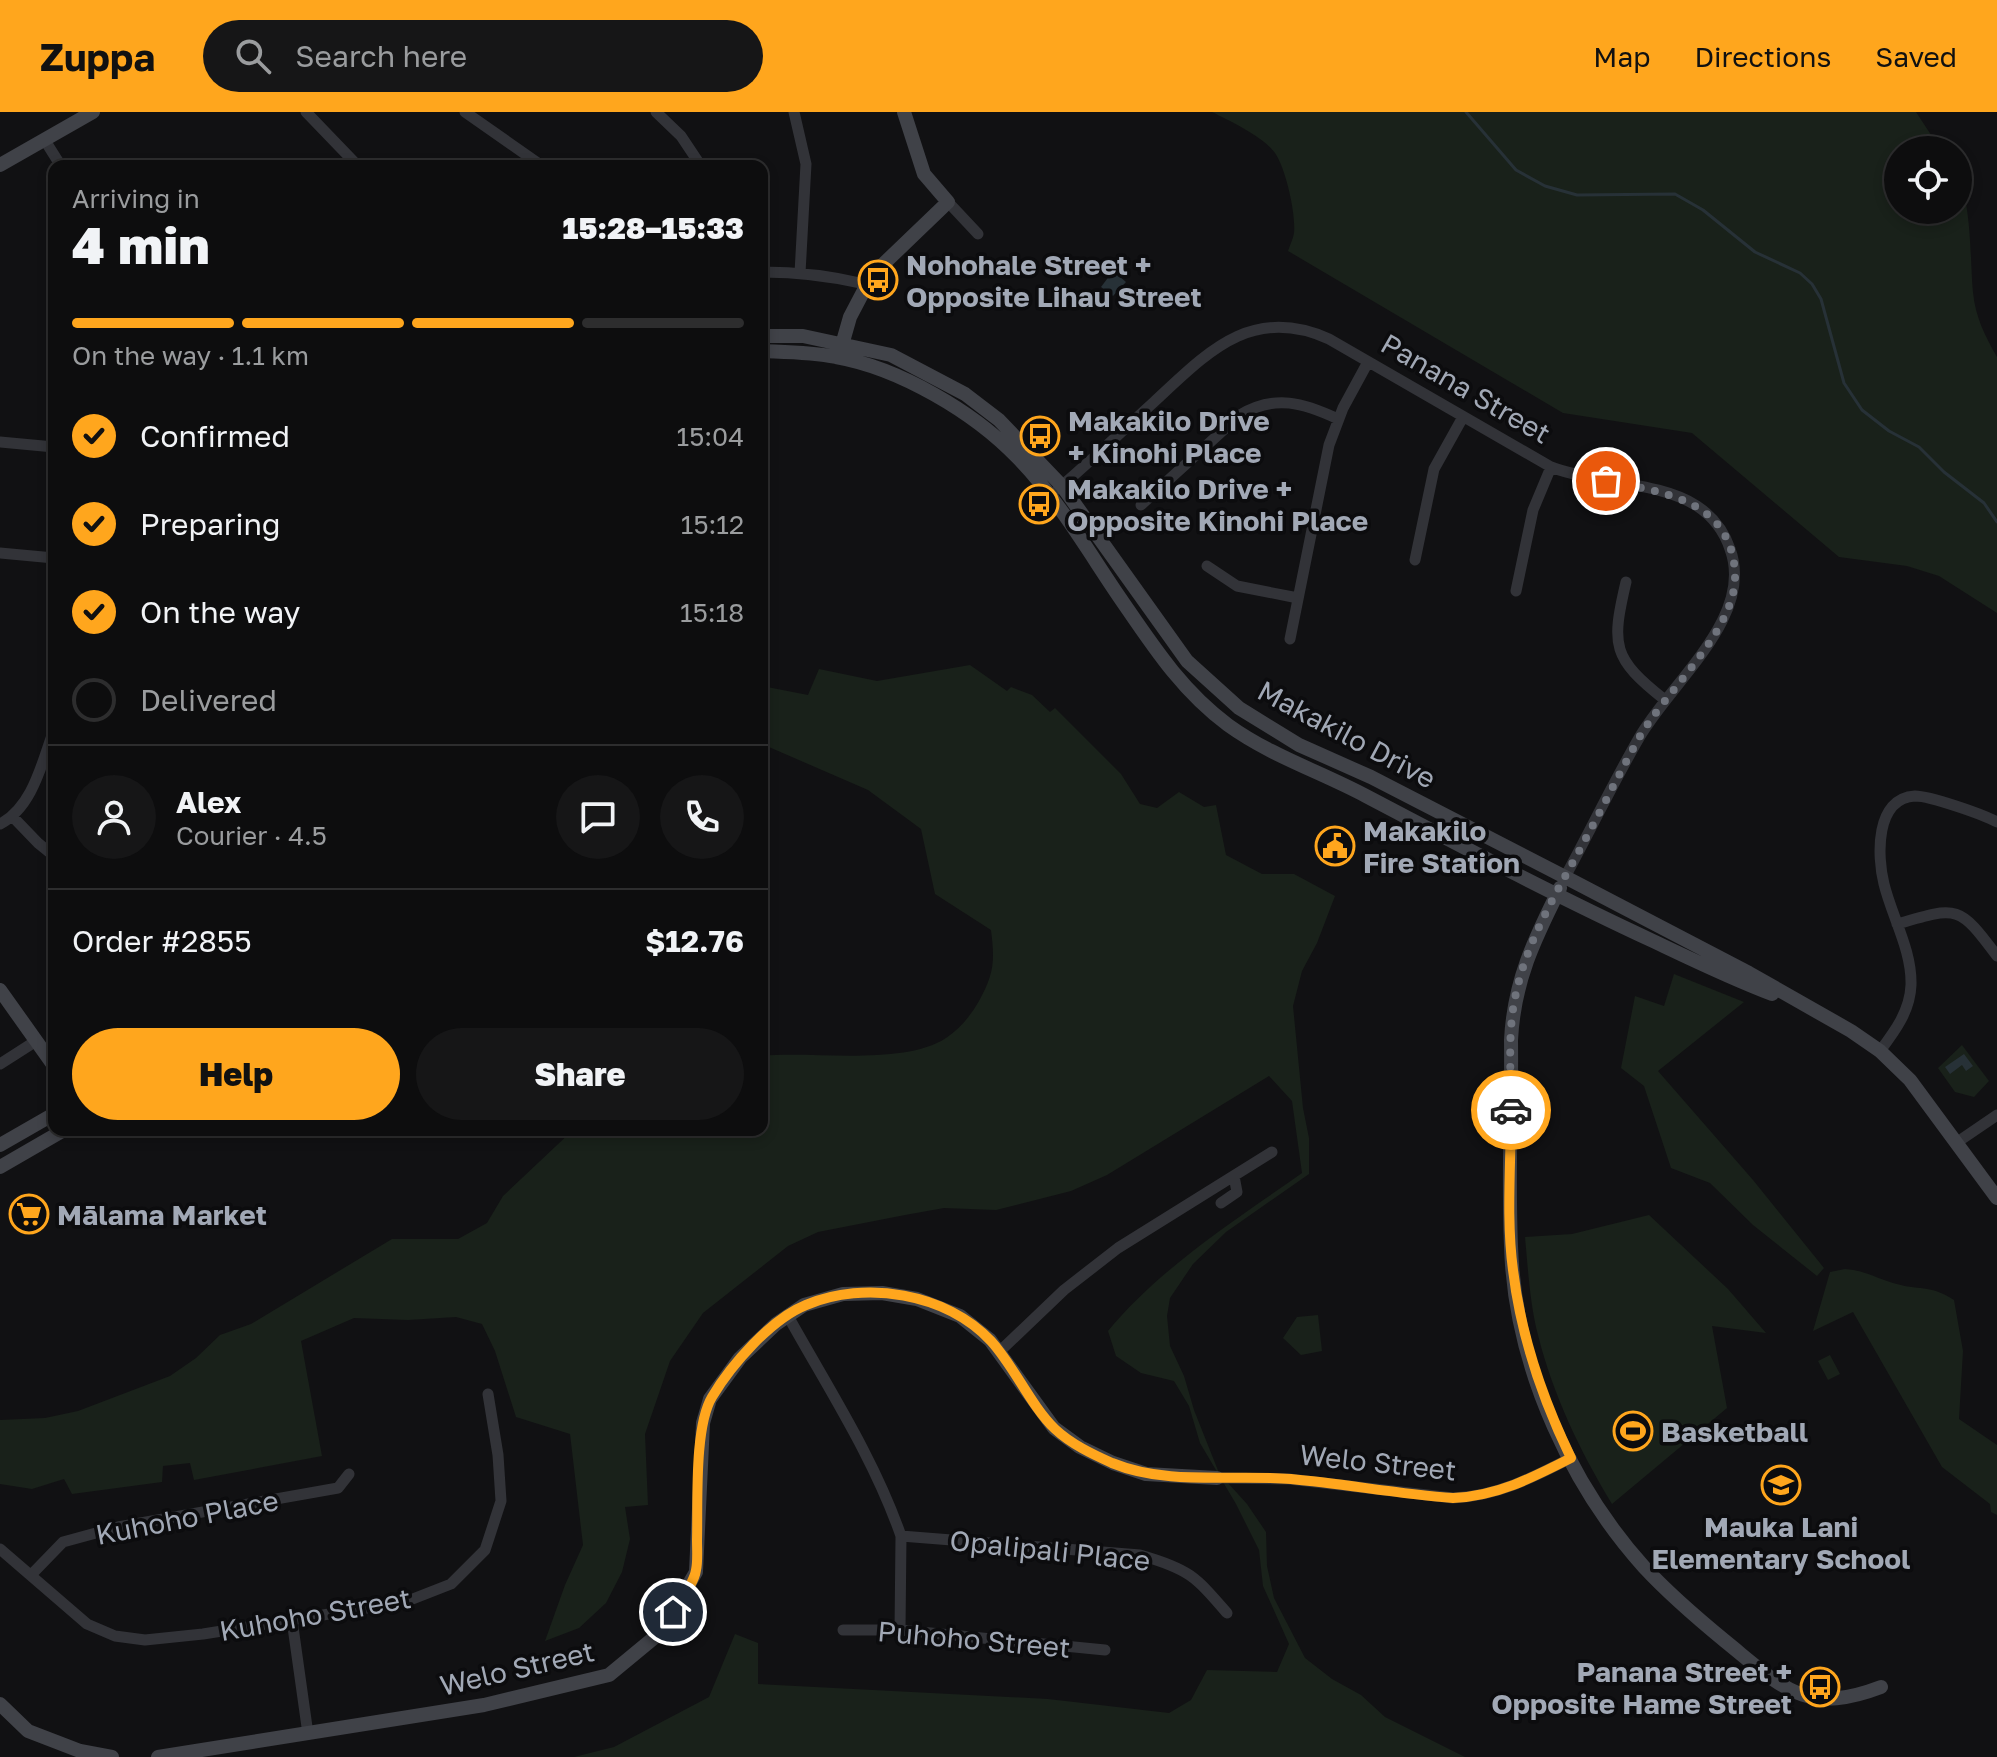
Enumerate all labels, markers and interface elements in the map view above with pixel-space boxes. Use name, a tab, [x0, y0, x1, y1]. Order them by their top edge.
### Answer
search box	[203, 20, 763, 92]
text: Zuppa	[40, 34, 155, 79]
icon: search	[231, 34, 275, 78]
text: Search here	[295, 38, 467, 74]
text: Map	[1593, 40, 1650, 73]
text: Directions	[1694, 40, 1831, 73]
text: Saved	[1875, 40, 1957, 73]
map controls	[1884, 136, 1972, 224]
button: locate	[1884, 136, 1972, 224]
text: Arriving in	[72, 183, 200, 214]
text: 15:28–15:33	[563, 210, 744, 246]
text: 4 min	[72, 213, 210, 275]
place label: Nohohale Street + Opposite Lihau Street	[906, 248, 1202, 313]
bus stop icon: Nohohale Street + Opposite Lihau Street	[857, 259, 899, 301]
street label: Panana Street	[1376, 326, 1556, 450]
text: On the way · 1.1 km	[72, 340, 309, 371]
place label: Makakilo Drive + Kinohi Place	[1068, 404, 1270, 469]
icon: check	[72, 414, 116, 458]
bus stop icon: Makakilo Drive + Kinohi Place	[1019, 415, 1061, 457]
text: Confirmed	[140, 418, 290, 454]
text: 15:04	[677, 421, 744, 452]
pin	[1572, 447, 1640, 515]
icon: bag	[1584, 459, 1628, 503]
place label: Makakilo Drive + Opposite Kinohi Place	[1067, 472, 1368, 537]
bus stop icon: Makakilo Drive + Opposite Kinohi Place	[1018, 483, 1060, 525]
icon: check	[72, 502, 116, 546]
text: Preparing	[140, 506, 281, 542]
text: 15:12	[681, 509, 744, 540]
icon: check	[72, 590, 116, 634]
text: On the way	[140, 594, 300, 630]
text: 15:18	[680, 597, 744, 628]
street label: Makakilo Drive	[1253, 673, 1441, 795]
text: Delivered	[140, 682, 277, 718]
button: person	[72, 775, 156, 859]
button: chat	[556, 775, 640, 859]
button: phone	[660, 775, 744, 859]
text: Alex	[176, 784, 241, 820]
place label: Makakilo Fire Station	[1363, 814, 1520, 879]
text: Courier · 4.5	[176, 820, 327, 851]
public building icon: Makakilo Fire Station	[1314, 825, 1356, 867]
text: Order #2855	[72, 923, 252, 959]
text: $12.76	[645, 923, 744, 959]
button: Help	[72, 1028, 400, 1120]
button: Share	[416, 1028, 744, 1120]
courier	[1471, 1070, 1551, 1150]
icon: car	[1489, 1088, 1533, 1132]
supermarket icon: Mālama Market	[8, 1193, 50, 1235]
place label: Mālama Market	[57, 1198, 267, 1231]
sports icon: Basketball	[1612, 1410, 1654, 1452]
place label: Basketball	[1661, 1415, 1808, 1448]
street label: Welo Street	[1298, 1437, 1458, 1487]
school or university icon: Mauka Lani Elementary School	[1760, 1464, 1802, 1506]
street label: Kuhoho Place	[93, 1483, 281, 1551]
place label: Mauka Lani Elementary School	[1652, 1510, 1910, 1575]
street label: Opalipali Place	[948, 1523, 1152, 1577]
pin	[639, 1578, 707, 1646]
street label: Kuhoho Street	[217, 1581, 413, 1647]
icon: home	[651, 1590, 695, 1634]
street label: Puhoho Street	[876, 1614, 1072, 1664]
street label: Welo Street	[437, 1634, 597, 1702]
place label: Panana Street + Opposite Hame Street	[1491, 1655, 1792, 1720]
bus stop icon: Panana Street + Opposite Hame Street	[1799, 1666, 1841, 1708]

